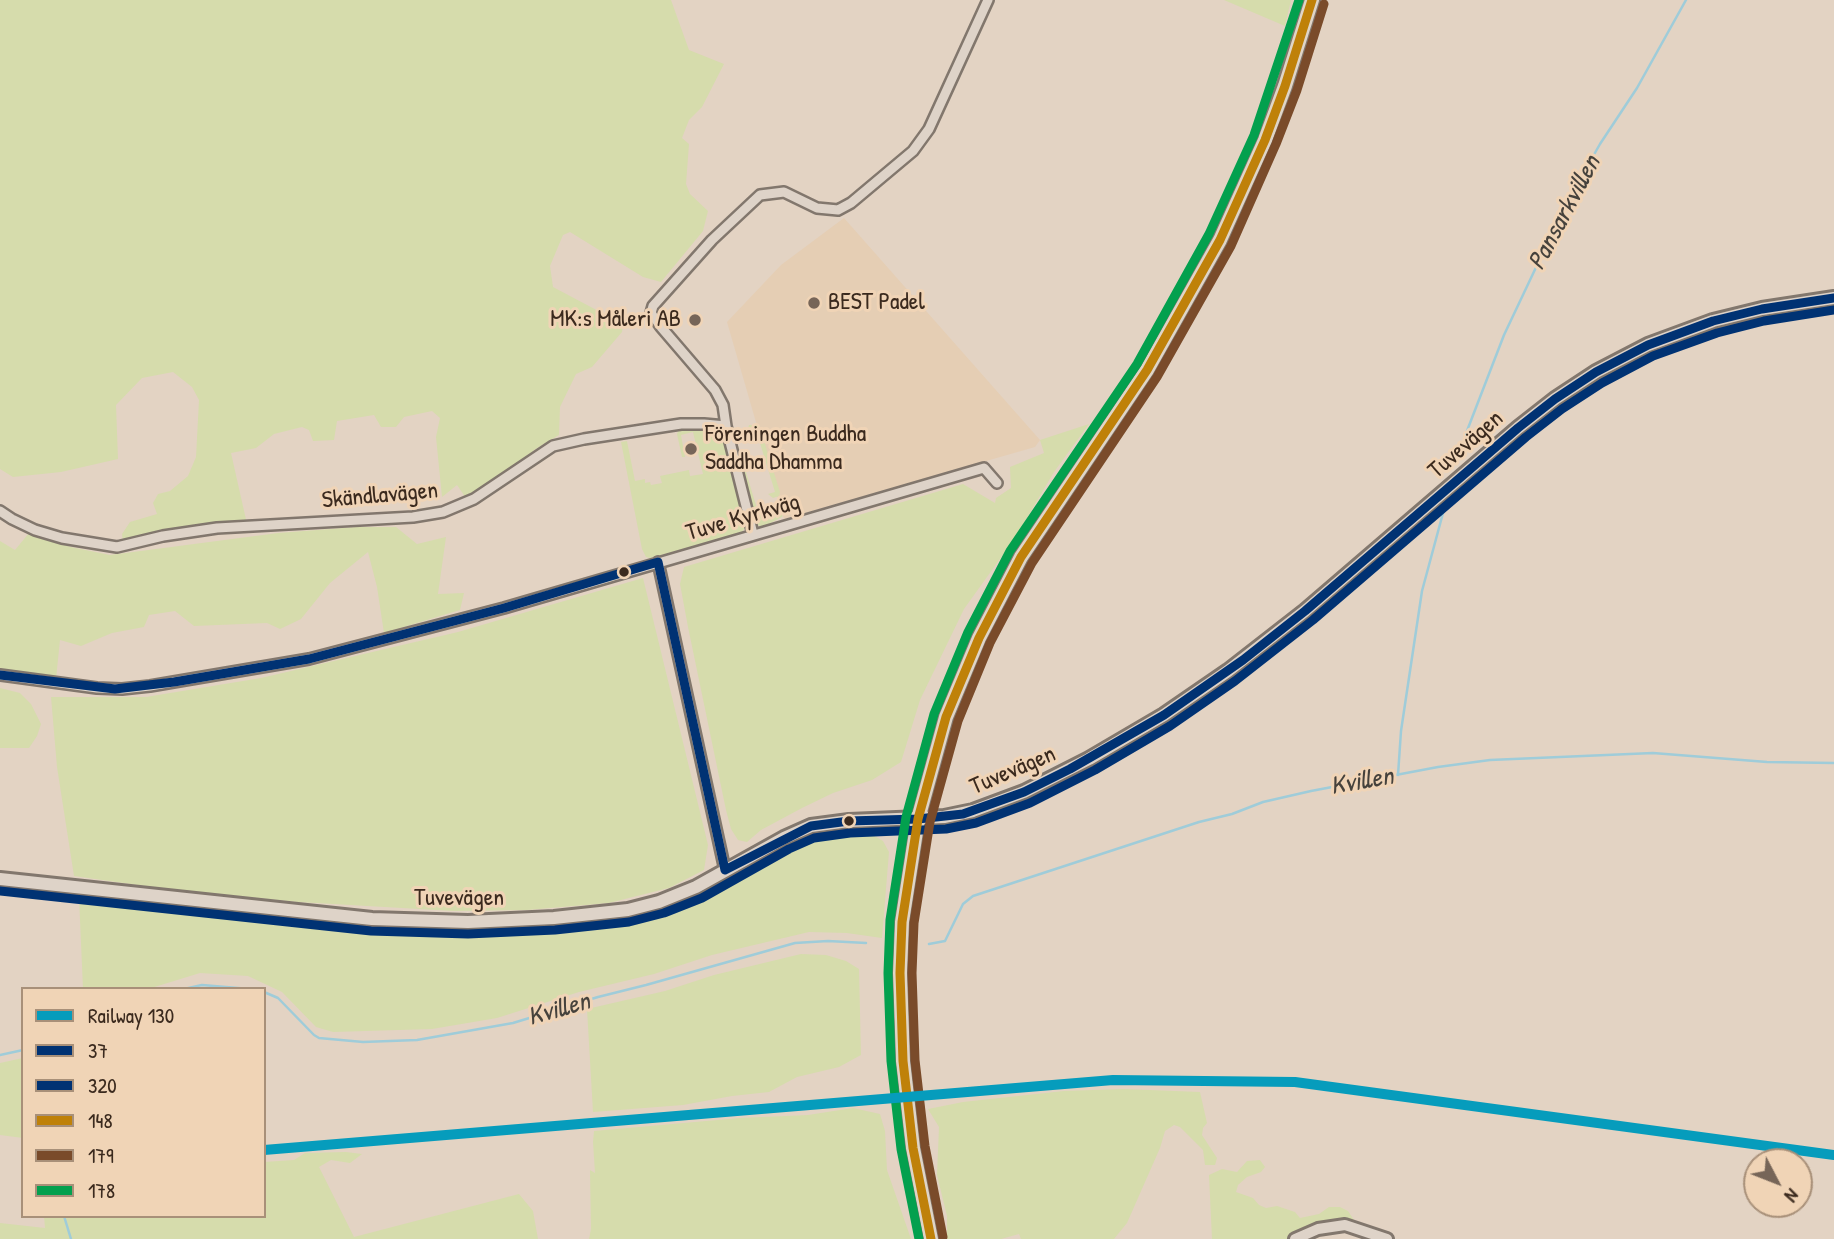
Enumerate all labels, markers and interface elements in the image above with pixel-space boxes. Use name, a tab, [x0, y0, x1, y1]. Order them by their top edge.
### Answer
water label: Pansarkvillen	[1522, 151, 1608, 275]
place label: BEST Padel	[828, 289, 925, 317]
marker: BEST Padel	[806, 295, 822, 311]
place label: MK:s Måleri AB	[550, 306, 681, 334]
marker: MK:s Måleri AB	[687, 312, 703, 328]
street label: Tuvevägen	[1423, 405, 1509, 485]
place label: Föreningen Buddha Saddha Dhamma	[705, 421, 866, 477]
marker: Föreningen Buddha Saddha Dhamma	[683, 441, 699, 457]
street label: Skändlavägen	[321, 477, 439, 515]
street label: Tuve Kyrkväg	[683, 488, 803, 548]
unlabelled marker	[617, 565, 631, 579]
street label: Tuvevägen	[966, 740, 1060, 802]
water label: Kvillen	[1328, 761, 1396, 803]
unlabelled marker	[842, 814, 856, 828]
street label: Tuvevägen	[414, 885, 504, 913]
water label: Kvillen	[524, 986, 594, 1034]
legend	[21, 987, 266, 1218]
text: Railway 130	[88, 1001, 174, 1030]
text: 37	[88, 1036, 108, 1065]
text: 320	[88, 1071, 117, 1100]
text: 148	[88, 1106, 113, 1135]
text: 179	[88, 1141, 114, 1170]
north arrow	[1743, 1148, 1813, 1218]
text: 178	[88, 1176, 115, 1205]
text: N	[1779, 1183, 1805, 1208]

